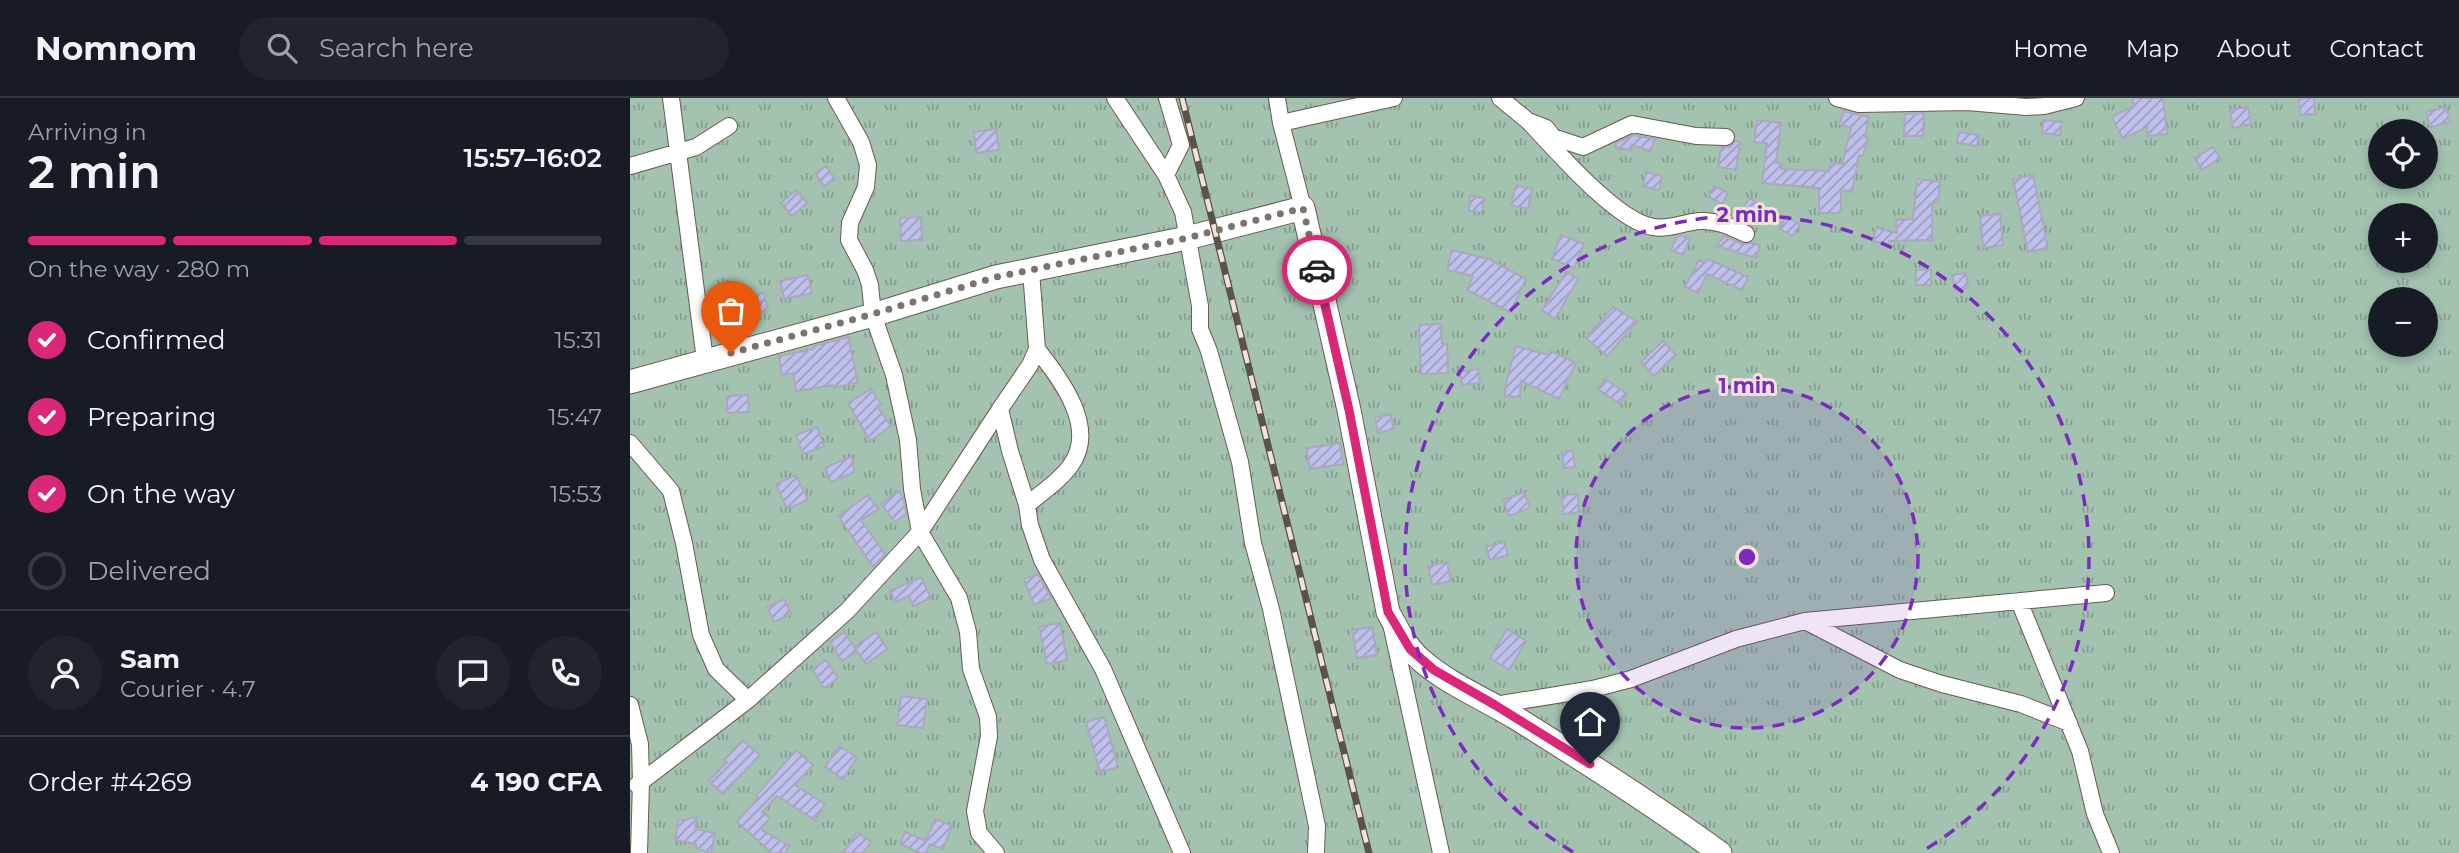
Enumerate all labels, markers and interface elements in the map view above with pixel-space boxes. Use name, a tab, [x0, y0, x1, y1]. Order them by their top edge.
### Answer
search box	[239, 17, 729, 80]
text: Nomnom	[35, 28, 197, 68]
icon: search	[263, 29, 301, 67]
text: Search here	[319, 32, 474, 64]
text: Home	[2013, 34, 2088, 63]
text: Map	[2126, 34, 2179, 63]
text: About	[2217, 34, 2291, 63]
text: Contact	[2329, 34, 2424, 63]
text: Arriving in	[28, 118, 147, 146]
map controls	[2368, 119, 2438, 357]
button: locate	[2368, 119, 2438, 189]
text: 15:57–16:02	[464, 142, 602, 174]
text: 2 min	[28, 143, 161, 200]
text: 2 min	[1716, 202, 1778, 227]
button: +	[2368, 203, 2438, 273]
courier	[1282, 235, 1352, 305]
icon: car	[1298, 251, 1336, 289]
text: On the way · 280 m	[28, 255, 250, 283]
pin	[701, 281, 761, 353]
button: −	[2368, 287, 2438, 357]
icon: bag	[712, 292, 750, 330]
icon: check	[28, 321, 66, 359]
text: Confirmed	[87, 324, 226, 356]
text: 15:31	[555, 326, 602, 354]
text: 1 min	[1718, 373, 1776, 398]
icon: check	[28, 398, 66, 436]
text: Preparing	[87, 401, 216, 433]
text: 15:47	[548, 403, 602, 431]
icon: check	[28, 475, 66, 513]
text: On the way	[87, 478, 235, 510]
text: 15:53	[550, 480, 602, 508]
centre of rings	[1735, 545, 1759, 569]
text: Delivered	[87, 555, 211, 587]
button: person	[28, 636, 102, 710]
button: chat	[436, 636, 510, 710]
button: phone	[528, 636, 602, 710]
text: Sam	[120, 643, 180, 675]
text: Courier · 4.7	[120, 675, 256, 703]
pin	[1560, 692, 1620, 764]
icon: home	[1571, 703, 1609, 741]
text: Order #4269	[28, 766, 192, 798]
text: 4 190 CFA	[470, 766, 602, 798]

